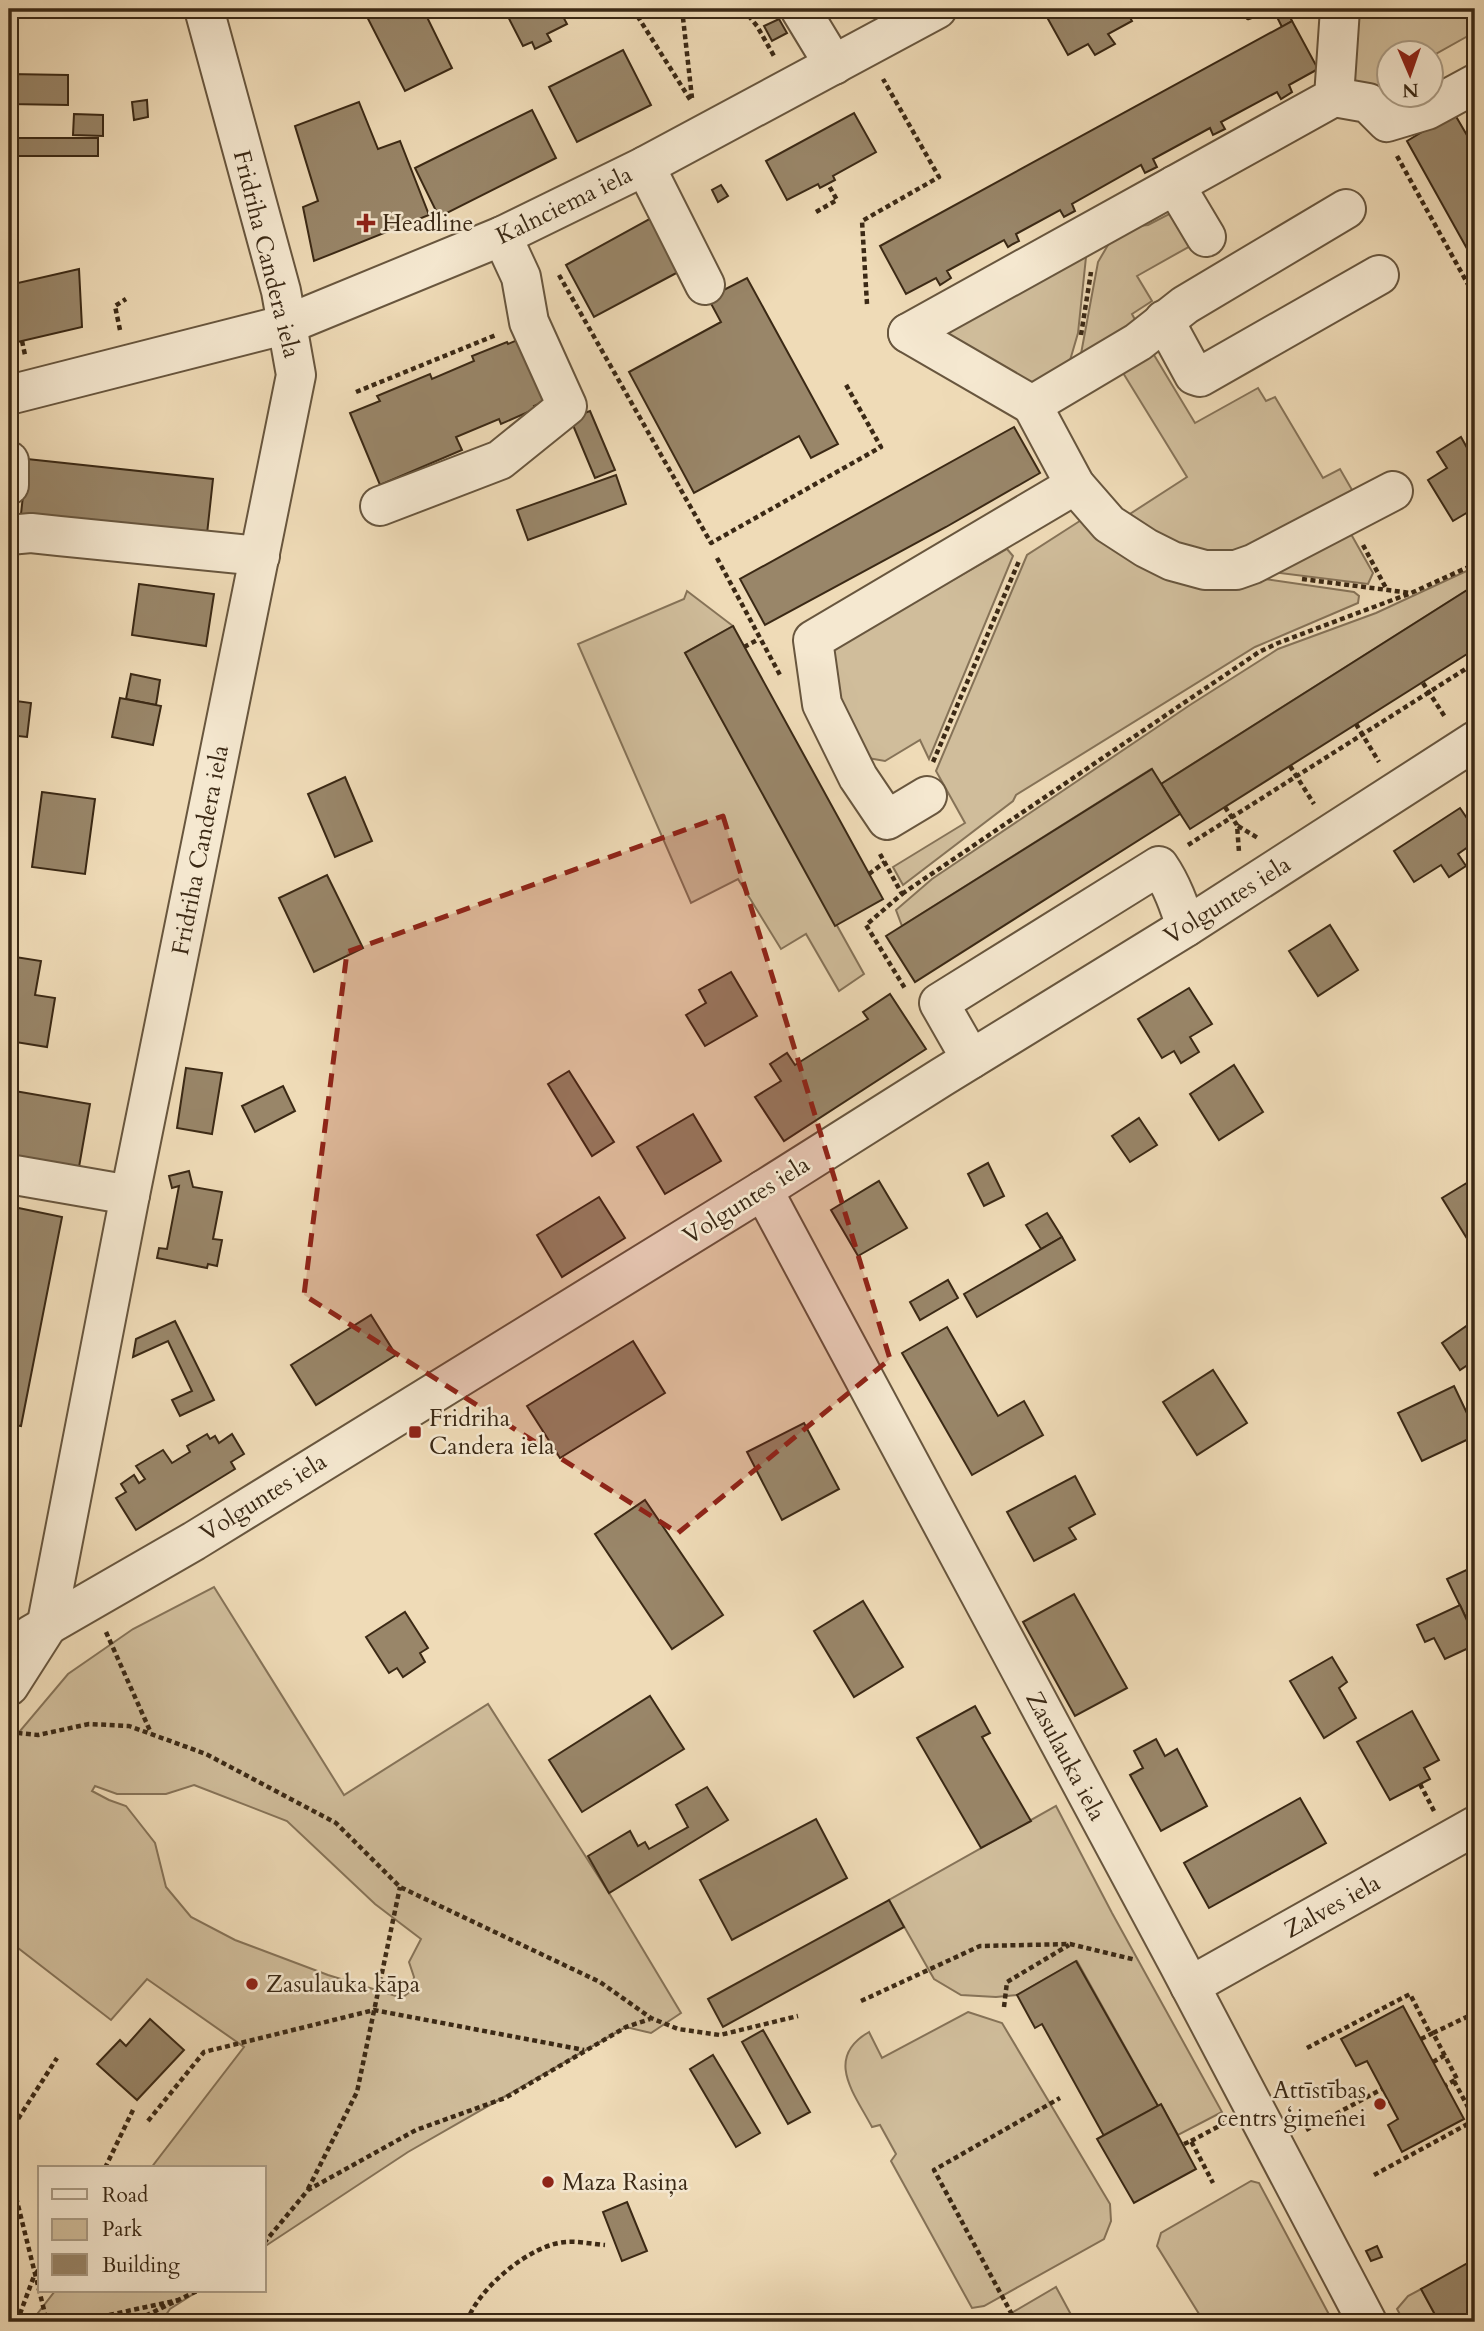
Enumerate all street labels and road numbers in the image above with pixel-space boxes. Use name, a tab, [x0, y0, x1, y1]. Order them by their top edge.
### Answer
street label: Fridriha Candera iela	[225, 147, 308, 362]
street label: Kalnciema iela	[491, 158, 638, 253]
street label: Fridriha Candera iela	[164, 742, 237, 958]
street label: Volguntes iela	[1157, 848, 1298, 953]
street label: Volguntes iela	[676, 1148, 817, 1253]
street label: Volguntes iela	[193, 1445, 334, 1550]
street label: Zasulauka iela	[1018, 1686, 1114, 1827]
street label: Zalves iela	[1278, 1866, 1387, 1946]

